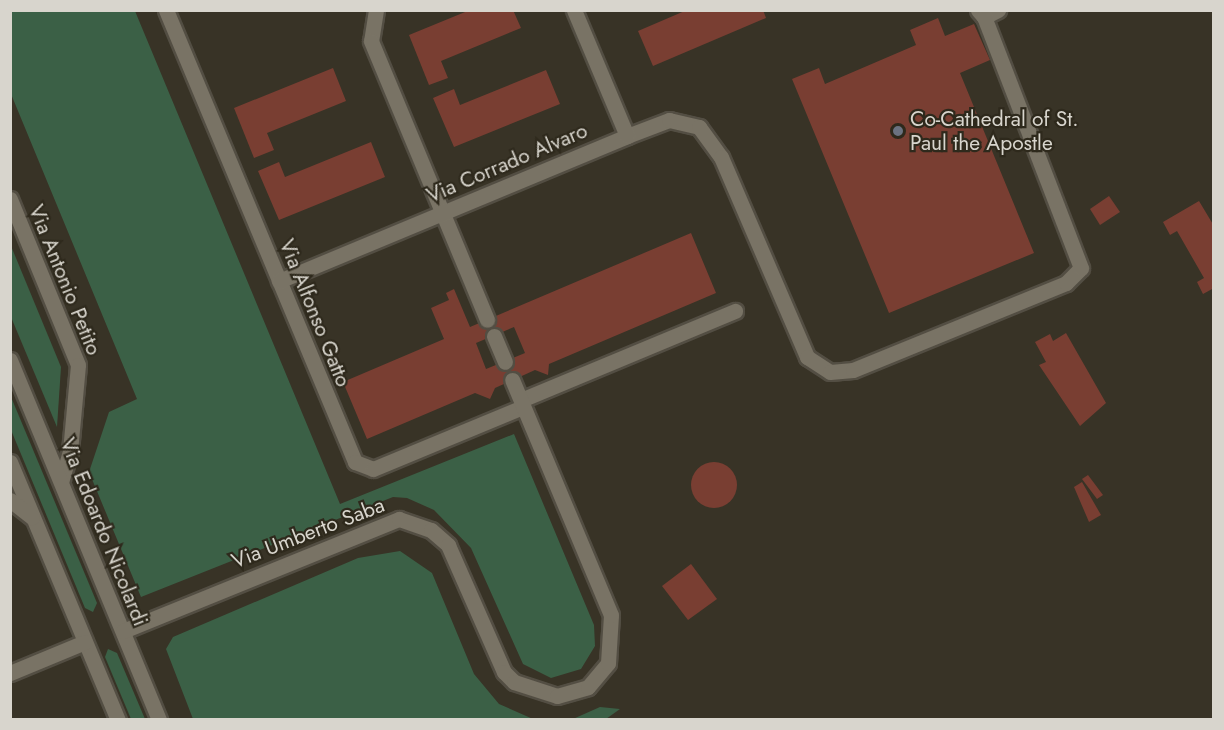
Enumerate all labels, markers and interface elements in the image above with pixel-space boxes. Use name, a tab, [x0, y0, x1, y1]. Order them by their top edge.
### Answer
place label: Co-Cathedral of St. Paul the Apostle	[910, 106, 1079, 156]
street label: Via Corrado Alvaro	[423, 118, 591, 208]
marker: Co-Cathedral of St. Paul the Apostle	[891, 124, 905, 138]
street label: Via Antonio Petito	[23, 201, 107, 359]
street label: Via Alfonso Gatto	[274, 235, 356, 391]
street label: Via Edoardo Nicolardi	[55, 434, 153, 630]
street label: Via Umberto Saba	[228, 492, 388, 574]

